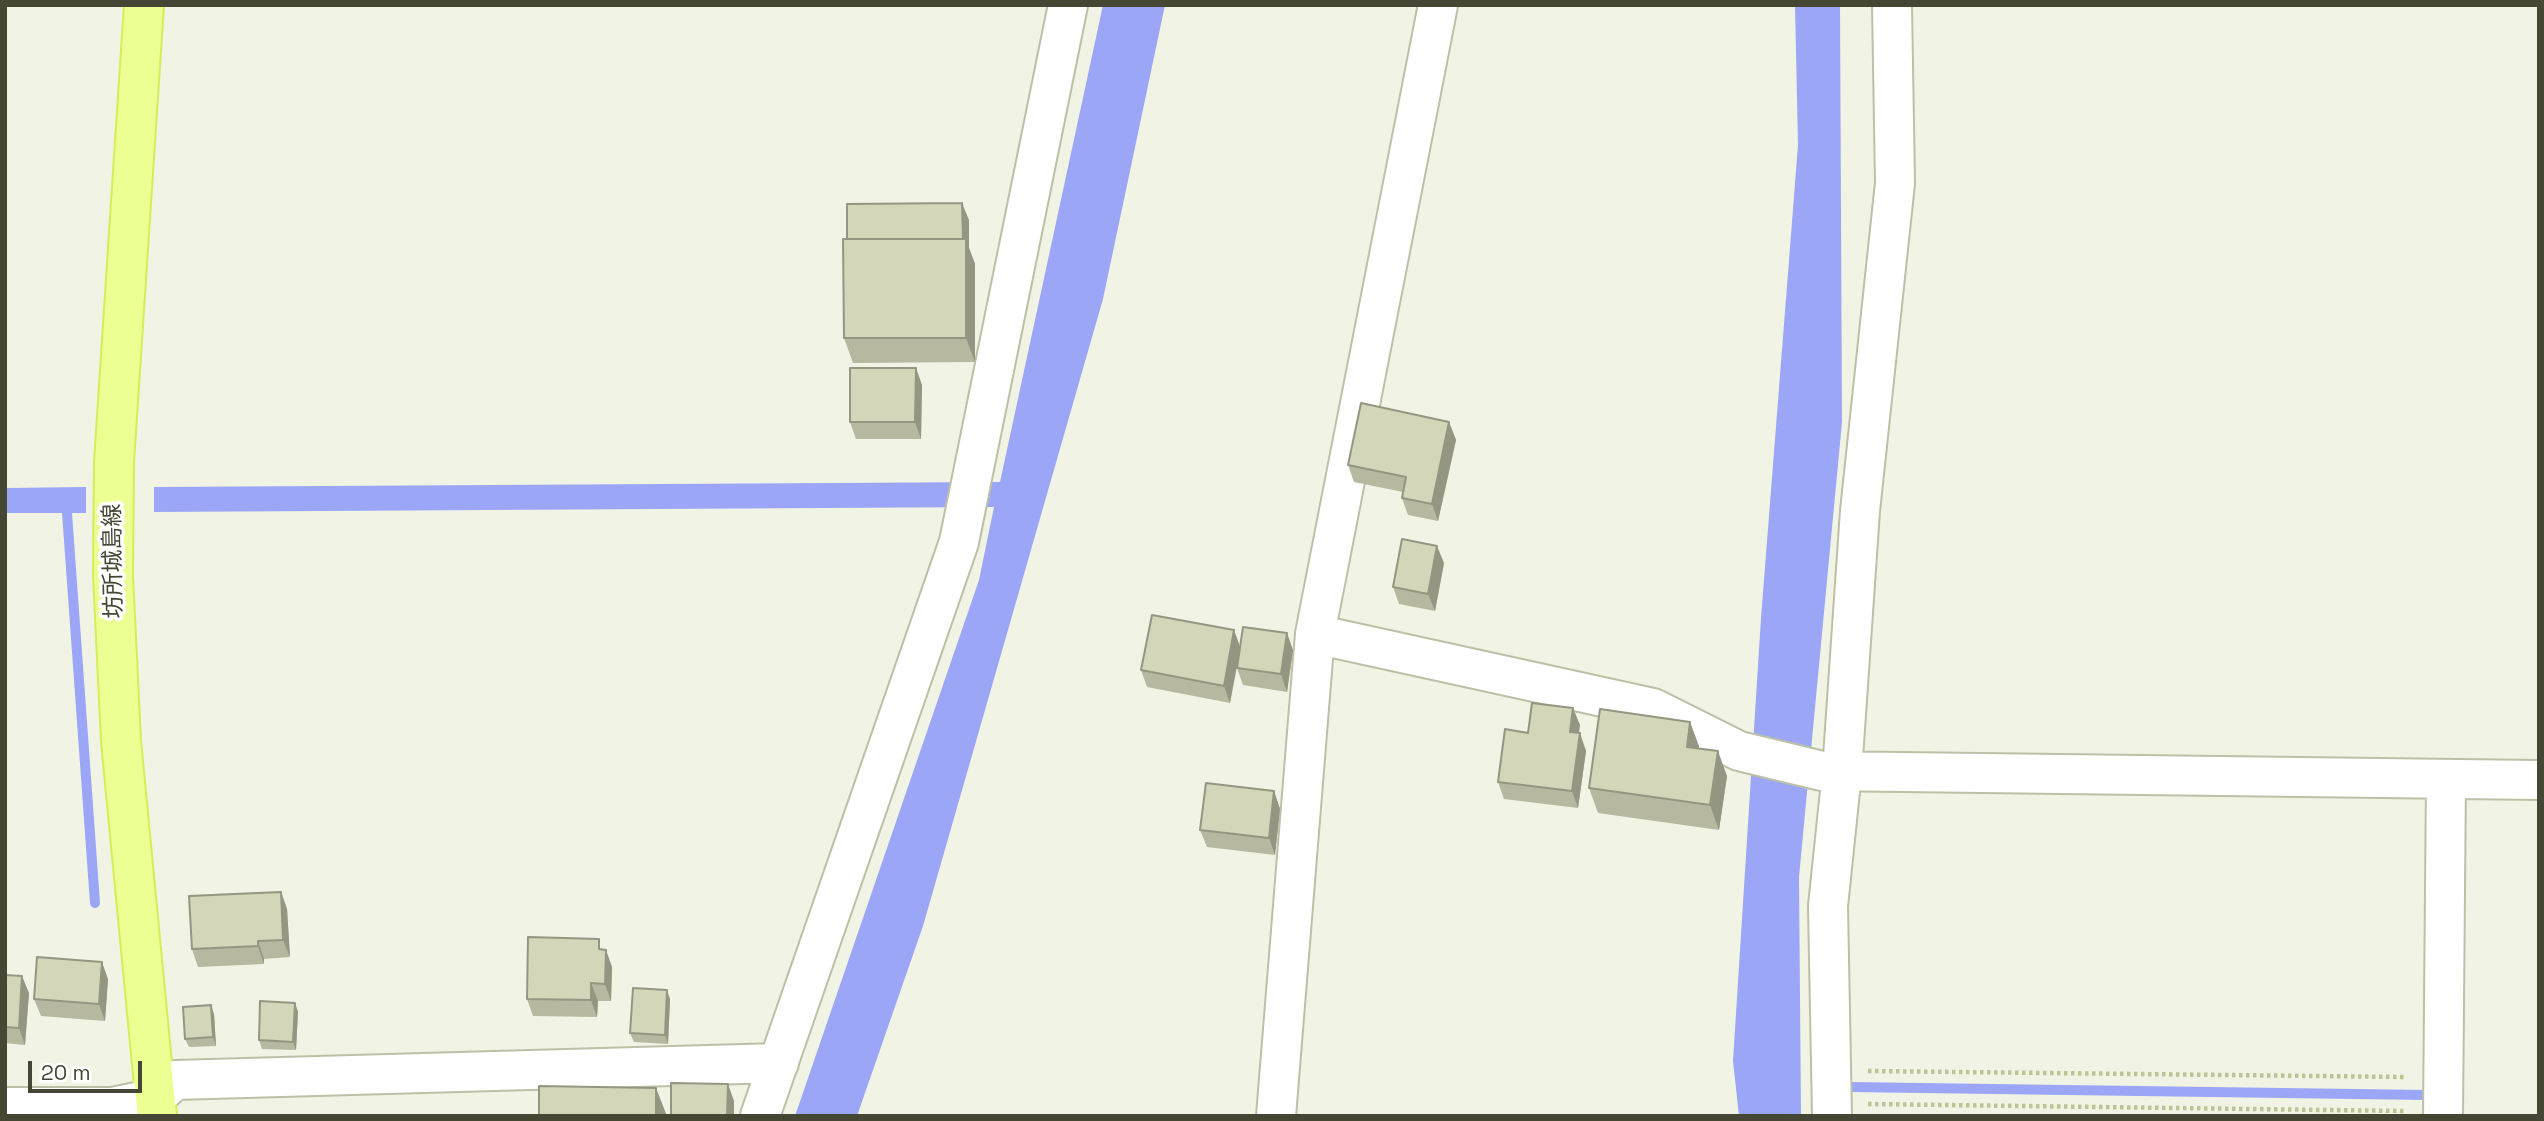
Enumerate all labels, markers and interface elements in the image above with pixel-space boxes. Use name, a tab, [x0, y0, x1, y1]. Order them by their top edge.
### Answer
street label: 坊所城島線	[99, 503, 129, 619]
scale bar	[32, 1048, 145, 1092]
text: 20 m	[41, 1059, 91, 1086]

